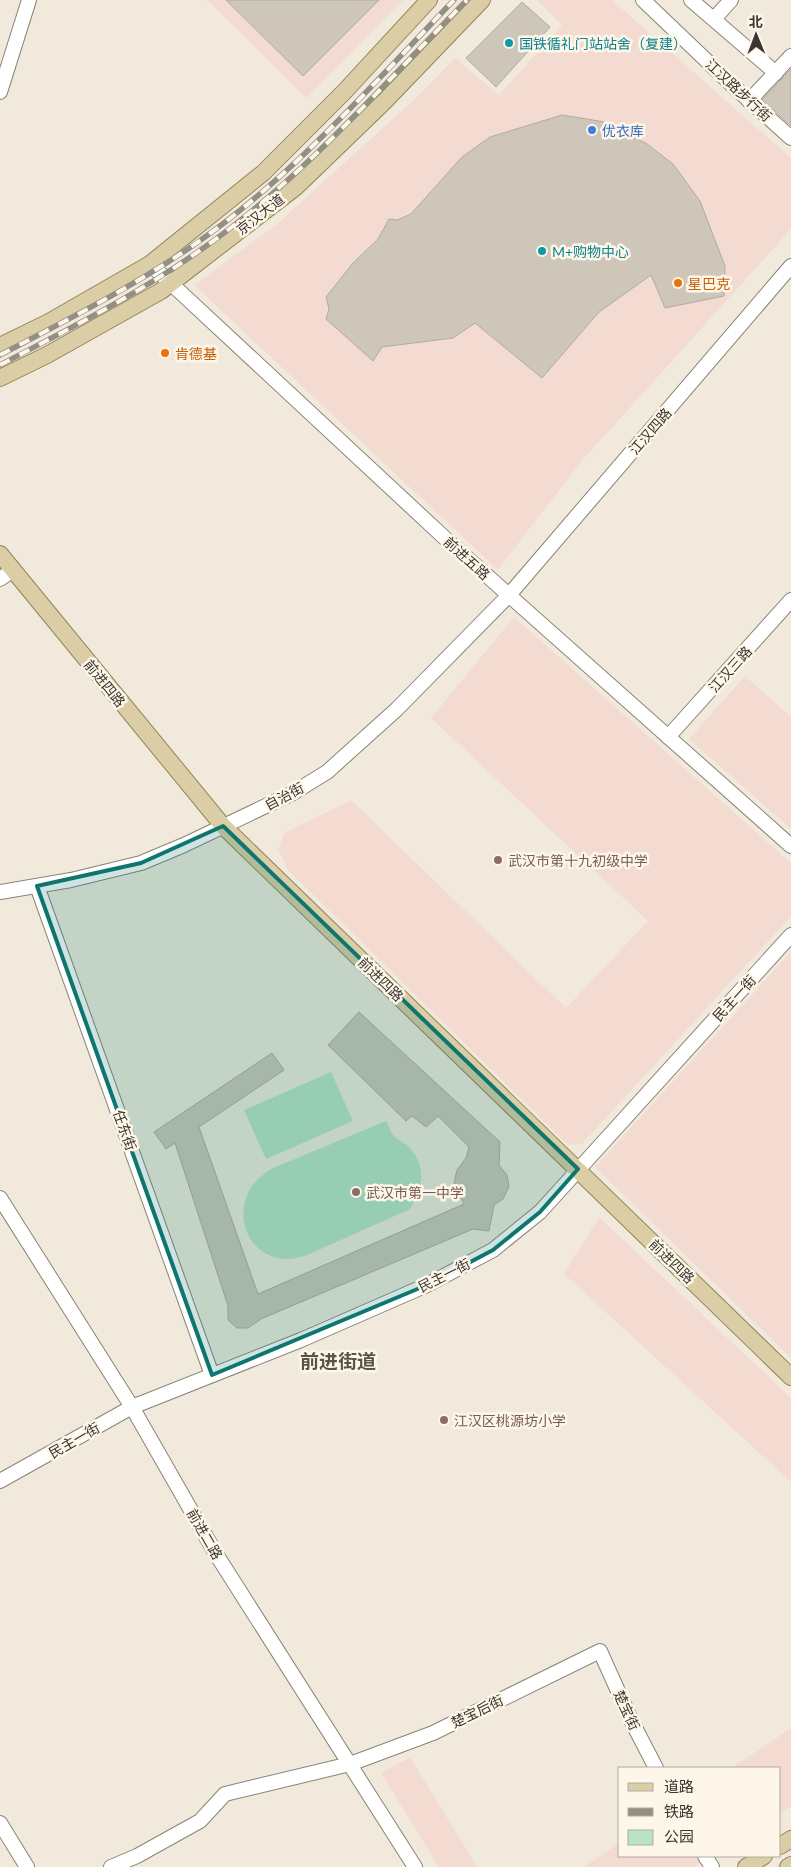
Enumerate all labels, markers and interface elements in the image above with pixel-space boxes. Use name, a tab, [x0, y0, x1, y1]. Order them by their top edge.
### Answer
north arrow	[731, 10, 781, 60]
text: 北	[749, 13, 763, 30]
place label: 国铁循礼门站站舍（复建）	[519, 35, 687, 52]
marker: 国铁循礼门站站舍（复建）	[503, 37, 515, 49]
street label: 江汉路步行街	[702, 55, 776, 125]
place label: 优衣库	[602, 122, 644, 139]
marker: 优衣库	[586, 124, 598, 136]
street label: 京汉大道	[233, 190, 287, 238]
place label: M+购物中心	[552, 243, 629, 260]
marker: M+购物中心	[536, 245, 548, 257]
place label: 星巴克	[688, 275, 730, 292]
marker: 星巴克	[672, 277, 684, 289]
place label: 肯德基	[175, 345, 217, 362]
marker: 肯德基	[159, 347, 171, 359]
street label: 江汉四路	[625, 404, 675, 458]
street label: 前进五路	[441, 533, 493, 583]
street label: 江汉三路	[705, 643, 755, 695]
street label: 前进四路	[81, 656, 129, 710]
street label: 自治街	[261, 779, 307, 813]
place label: 武汉市第十九初级中学	[508, 852, 648, 869]
marker: 武汉市第十九初级中学	[492, 854, 504, 866]
street label: 前进四路	[355, 953, 407, 1005]
street label: 民主一街	[709, 972, 759, 1024]
street label: 任东街	[110, 1107, 140, 1153]
place label: 武汉市第一中学	[366, 1184, 464, 1201]
marker: 武汉市第一中学	[350, 1186, 362, 1198]
street label: 前进四路	[646, 1235, 698, 1287]
street label: 民主一街	[415, 1255, 473, 1295]
district label: 前进街道	[300, 1349, 376, 1372]
place label: 江汉区桃源坊小学	[454, 1412, 566, 1429]
marker: 江汉区桃源坊小学	[438, 1414, 450, 1426]
street label: 民主一街	[46, 1419, 102, 1461]
street label: 前进二路	[184, 1506, 226, 1562]
street label: 楚宝街	[610, 1687, 644, 1733]
street label: 楚宝后街	[448, 1691, 506, 1731]
legend	[618, 1767, 781, 1857]
text: 道路	[664, 1777, 694, 1795]
text: 铁路	[664, 1802, 694, 1820]
text: 公园	[664, 1827, 694, 1845]

